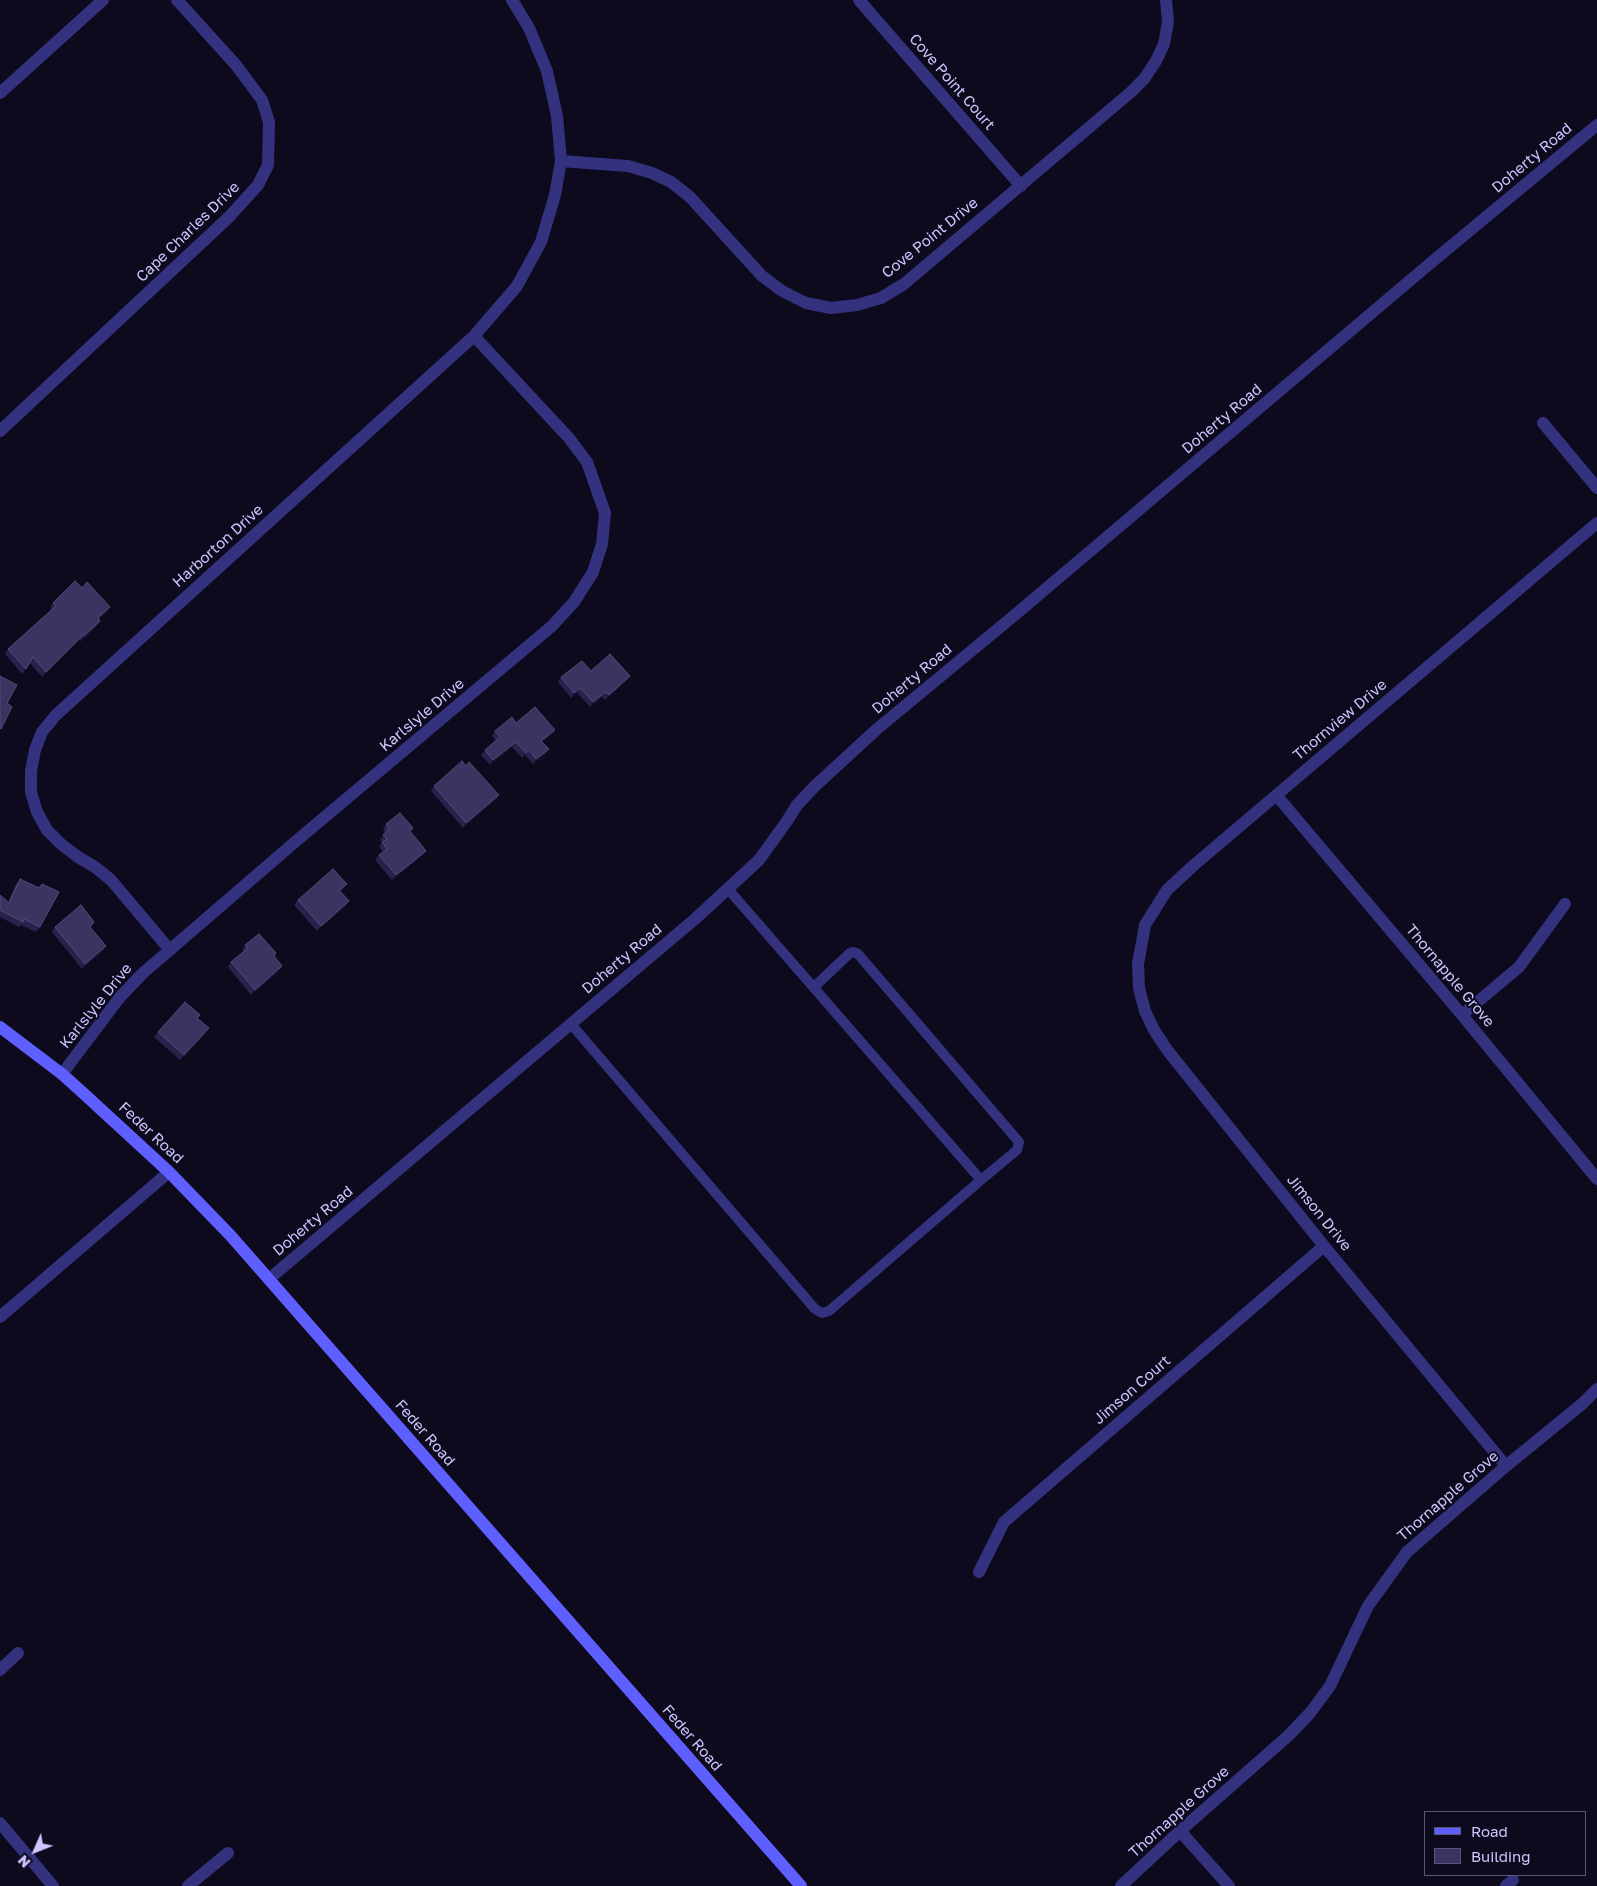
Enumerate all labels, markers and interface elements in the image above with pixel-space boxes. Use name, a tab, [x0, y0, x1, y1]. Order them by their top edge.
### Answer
street label: Cove Point Court	[905, 30, 999, 134]
street label: Doherty Road	[1488, 119, 1576, 197]
street label: Cape Charles Drive	[133, 178, 243, 286]
street label: Cove Point Drive	[878, 194, 982, 282]
street label: Doherty Road	[1178, 380, 1266, 458]
street label: Harborton Drive	[169, 501, 267, 591]
street label: Doherty Road	[868, 640, 956, 718]
street label: Karlslyle Drive	[376, 675, 468, 755]
street label: Thornview Drive	[1290, 676, 1390, 764]
street label: Doherty Road	[578, 920, 666, 998]
street label: Thornapple Grove	[1402, 921, 1498, 1031]
street label: Karlslyle Drive	[56, 960, 136, 1052]
street label: Feder Road	[115, 1099, 187, 1167]
street label: Jimson Drive	[1283, 1171, 1355, 1255]
street label: Doherty Road	[269, 1182, 357, 1260]
street label: Jimson Court	[1090, 1352, 1174, 1428]
street label: Feder Road	[391, 1396, 459, 1470]
street label: Thornapple Grove	[1394, 1447, 1502, 1545]
street label: Feder Road	[658, 1701, 726, 1775]
street label: Thornapple Grove	[1125, 1762, 1233, 1862]
legend	[1424, 1811, 1587, 1876]
text: Road	[1471, 1822, 1508, 1840]
north arrow	[10, 1826, 60, 1876]
text: Building	[1471, 1847, 1531, 1865]
text: N	[14, 1852, 34, 1872]

